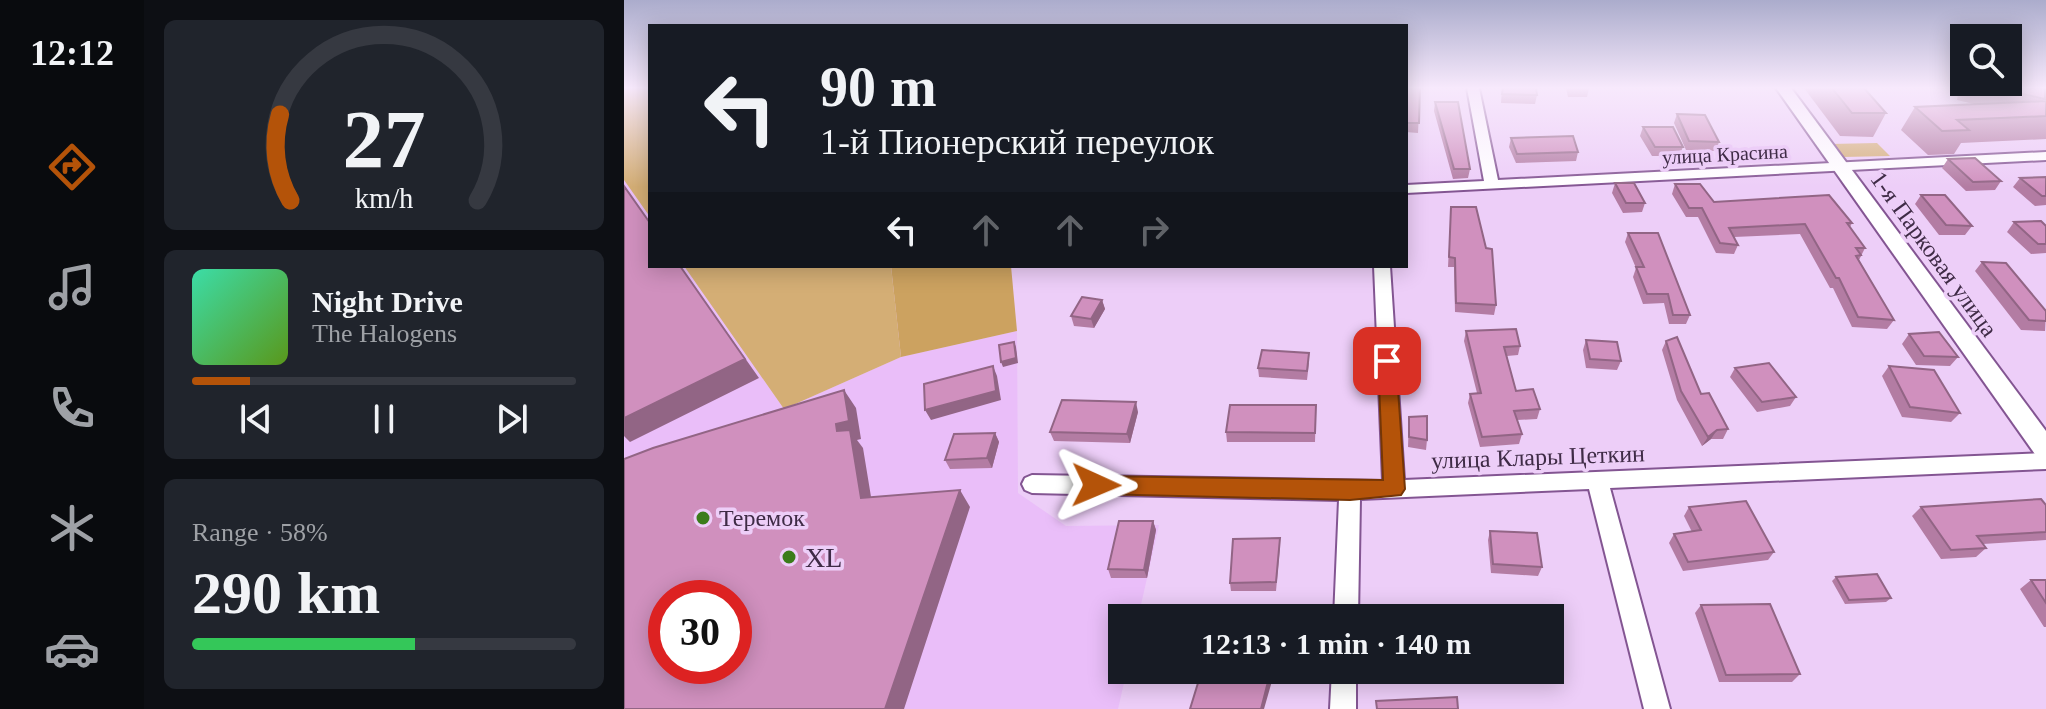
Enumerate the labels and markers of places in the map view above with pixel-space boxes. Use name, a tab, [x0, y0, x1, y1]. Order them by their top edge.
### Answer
pin	[1353, 327, 1421, 395]
place label: Теремок	[719, 505, 805, 531]
marker: Теремок	[694, 509, 712, 527]
place label: XL	[805, 542, 842, 573]
marker: XL	[780, 548, 798, 566]

